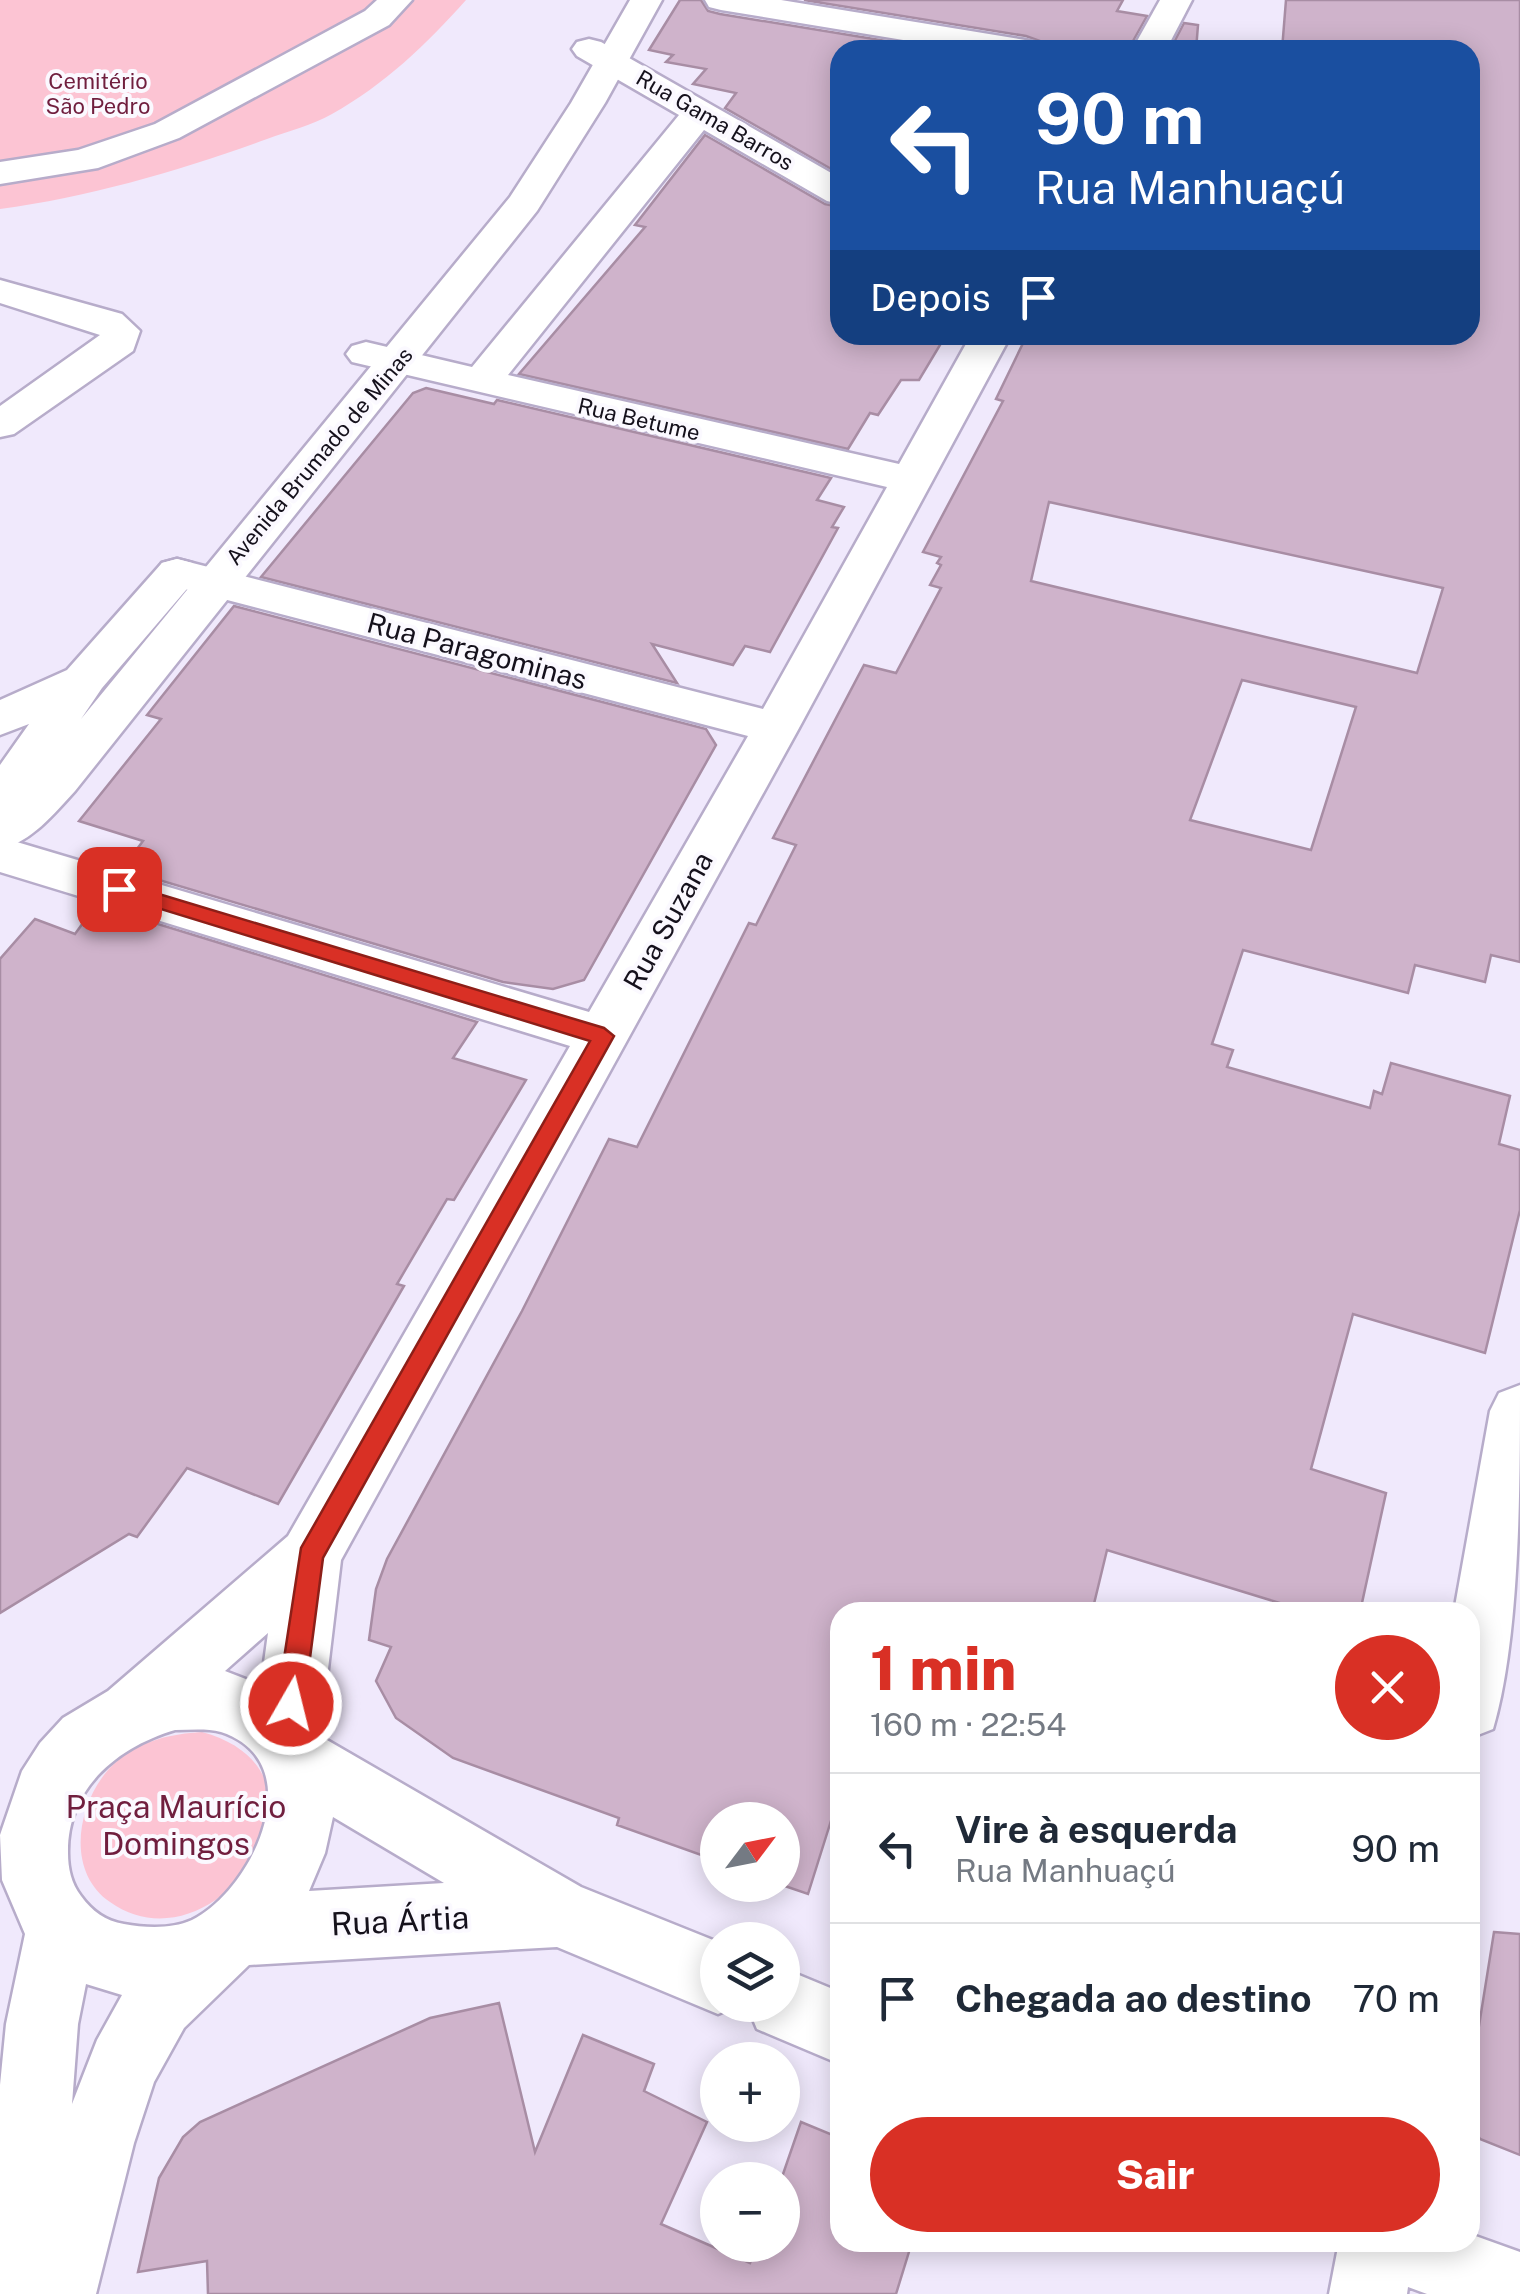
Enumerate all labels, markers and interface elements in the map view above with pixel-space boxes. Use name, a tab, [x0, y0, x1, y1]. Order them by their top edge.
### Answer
street label: Rua Gama Barros	[632, 64, 798, 176]
park label: Cemitério São Pedro	[46, 68, 150, 119]
text: 90 m	[1035, 77, 1205, 160]
icon: left	[870, 80, 1000, 210]
text: Rua Manhuaçú	[1035, 161, 1345, 214]
icon: arrive	[1011, 270, 1066, 325]
text: Depois	[870, 275, 991, 320]
street label: Avenida Brumado de Minas	[220, 342, 418, 570]
street label: Rua Betume	[575, 392, 703, 446]
street label: Rua Paragominas	[364, 605, 591, 696]
street label: Rua Suzana	[616, 846, 719, 996]
pin	[77, 847, 162, 932]
icon: arrive	[92, 862, 147, 917]
text: 1 min	[870, 1633, 1017, 1704]
button: close	[1335, 1635, 1440, 1740]
position arrow	[239, 1652, 343, 1756]
text: 160 m · 22:54	[870, 1706, 1066, 1743]
park label: Praça Maurício Domingos	[66, 1788, 286, 1862]
north arrow	[700, 1802, 800, 1902]
map controls	[700, 1802, 800, 2262]
text: Vire à esquerda	[955, 1807, 1238, 1852]
icon: left	[870, 1821, 925, 1876]
text: 90 m	[1351, 1826, 1440, 1871]
text: Rua Manhuaçú	[955, 1852, 1175, 1889]
street label: Rua Ártia	[330, 1898, 470, 1943]
button: layers	[700, 1922, 800, 2022]
icon: arrive	[870, 1971, 925, 2026]
text: Chegada ao destino	[955, 1976, 1312, 2021]
text: 70 m	[1353, 1976, 1440, 2021]
button: +	[700, 2042, 800, 2142]
button: Sair	[870, 2117, 1440, 2232]
button: −	[700, 2162, 800, 2262]

